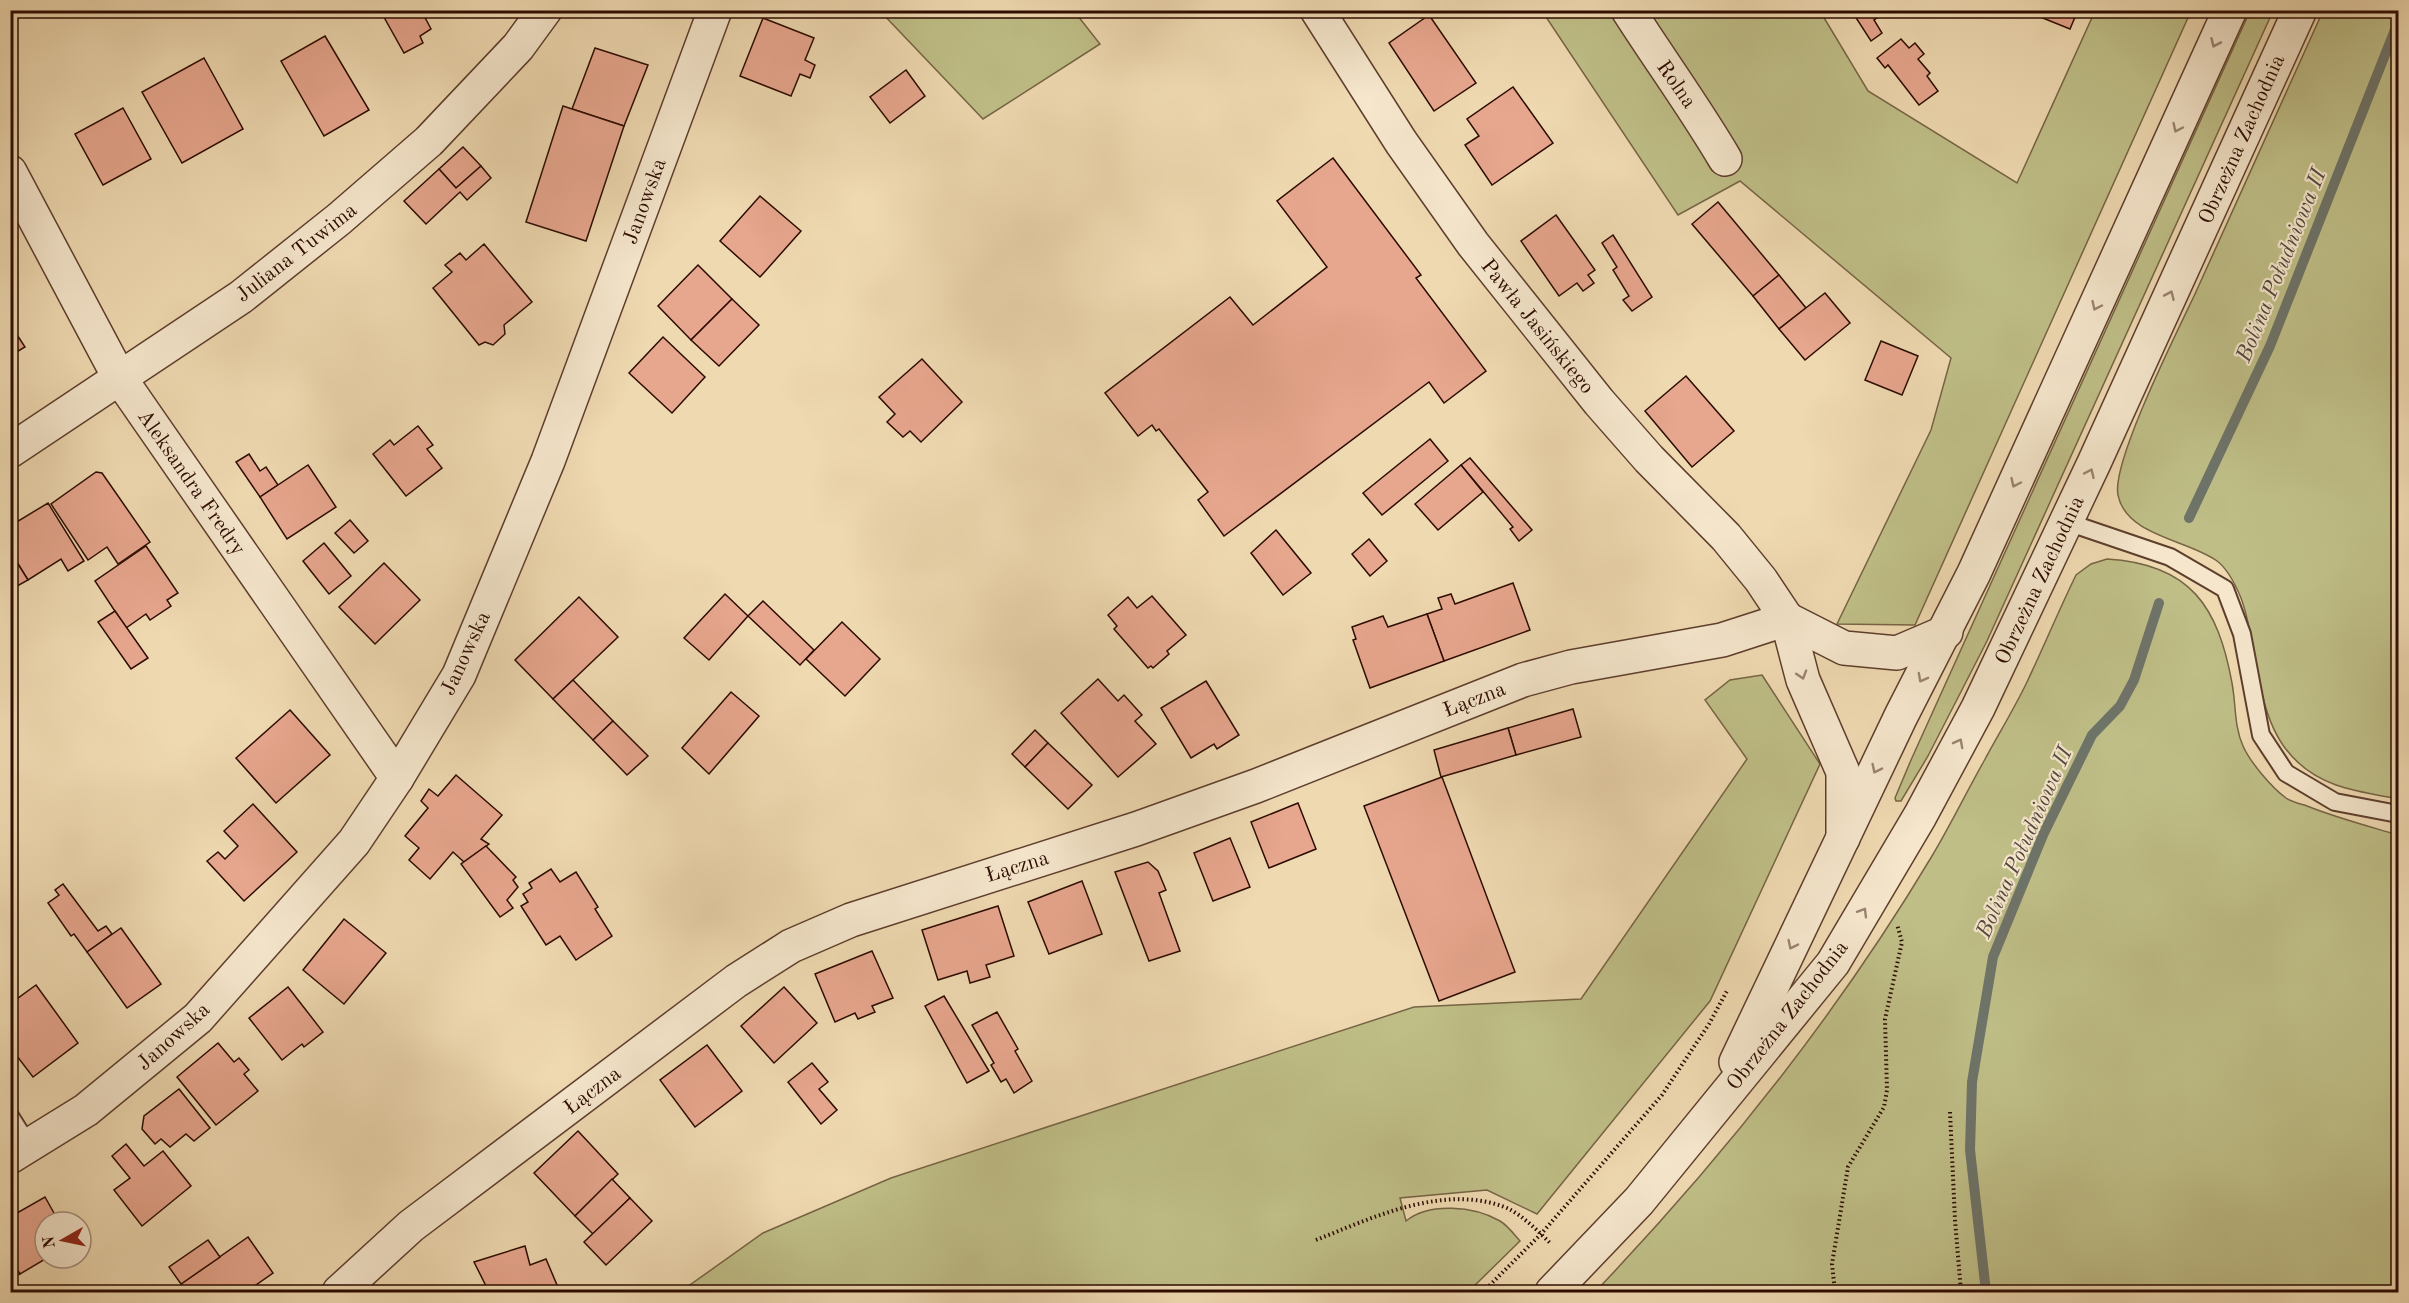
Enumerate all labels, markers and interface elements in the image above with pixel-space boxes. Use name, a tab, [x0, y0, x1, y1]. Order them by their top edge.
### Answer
one-way arrow	[2211, 36, 2223, 47]
street label: Obrzeżna Zachodnia	[2196, 52, 2289, 228]
street label: Rolna	[1652, 57, 1700, 113]
one-way arrow	[2172, 122, 2184, 133]
street label: Janowska	[620, 156, 671, 247]
water label: Bolina Południowa II	[2233, 164, 2331, 366]
street label: Juliana Tuwima	[233, 200, 361, 307]
street label: Pawła Jasińskiego	[1476, 256, 1597, 398]
one-way arrow	[2163, 291, 2175, 302]
one-way arrow	[2091, 299, 2103, 310]
street label: Aleksandra Fredry	[133, 406, 249, 559]
one-way arrow	[2082, 468, 2094, 479]
one-way arrow	[2010, 477, 2022, 488]
street label: Obrzeżna Zachodnia	[1992, 493, 2089, 668]
street label: Janowska	[438, 608, 495, 699]
one-way arrow	[1795, 669, 1807, 680]
one-way arrow	[1917, 672, 1929, 683]
street label: Łączna	[1440, 679, 1509, 722]
one-way arrow	[1952, 739, 1963, 749]
water label: Bolina Południowa II	[1972, 742, 2078, 942]
one-way arrow	[1871, 763, 1883, 774]
street label: Łączna	[983, 848, 1052, 887]
one-way arrow	[1855, 908, 1867, 918]
street label: Obrzeżna Zachodnia	[1724, 937, 1853, 1095]
one-way arrow	[1787, 939, 1799, 950]
street label: Janowska	[134, 999, 214, 1075]
street label: Łączna	[561, 1063, 625, 1119]
north arrow	[33, 1210, 93, 1270]
text: N	[41, 1234, 59, 1249]

